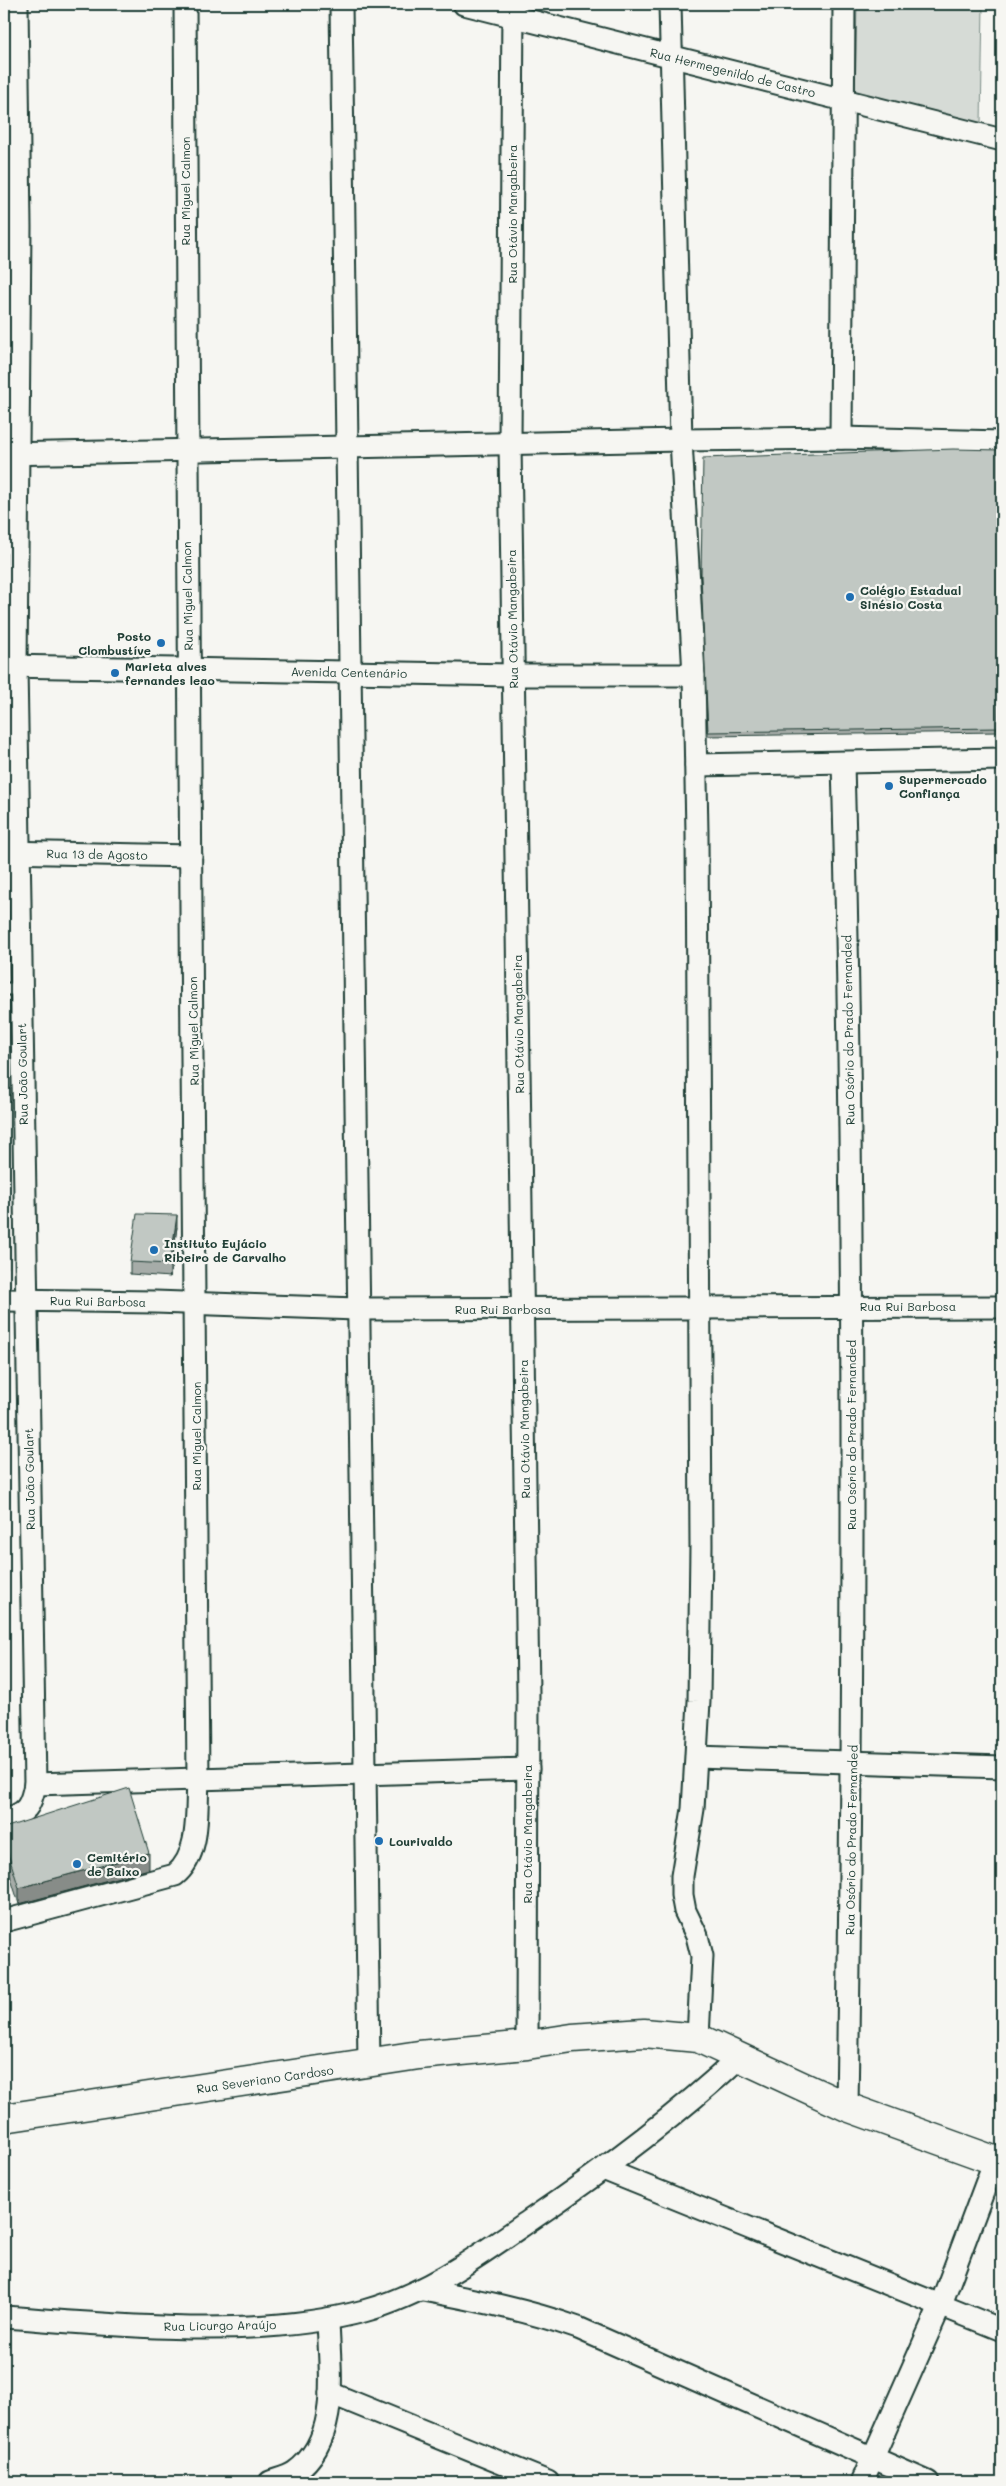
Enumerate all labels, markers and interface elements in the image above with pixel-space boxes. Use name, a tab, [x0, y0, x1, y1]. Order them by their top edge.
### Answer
street label: Rua Hermegenildo de Castro	[649, 44, 817, 100]
street label: Rua Miguel Calmon	[177, 137, 193, 246]
street label: Rua Otávio Mangabeira	[504, 144, 520, 284]
street label: Rua Miguel Calmon	[178, 541, 196, 651]
street label: Rua Otávio Mangabeira	[503, 549, 521, 689]
place label: Colégio Estadual Sinésio Costa	[860, 582, 961, 612]
marker: Colégio Estadual Sinésio Costa	[844, 591, 856, 603]
place label: Posto Clombustíve	[78, 628, 151, 658]
marker: Posto Clombustíve	[155, 637, 167, 649]
place label: Marieta alves fernandes leao	[125, 658, 215, 688]
street label: Avenida Centenário	[291, 663, 407, 681]
marker: Marieta alves fernandes leao	[109, 667, 121, 679]
place label: Supermercado Confiança	[899, 771, 987, 801]
marker: Supermercado Confiança	[883, 780, 895, 792]
street label: Rua 13 de Agosto	[46, 845, 148, 863]
street label: Rua Osório do Prado Fernanded	[838, 934, 858, 1125]
street label: Rua Otávio Mangabeira	[509, 954, 527, 1094]
street label: Rua Miguel Calmon	[184, 976, 202, 1086]
street label: Rua João Goulart	[13, 1023, 31, 1125]
place label: Instituto Eujácio Ribeiro de Carvalho	[164, 1235, 286, 1265]
marker: Instituto Eujácio Ribeiro de Carvalho	[148, 1244, 160, 1256]
street label: Rua Rui Barbosa	[50, 1292, 146, 1310]
street label: Rua Rui Barbosa	[860, 1298, 956, 1314]
street label: Rua Rui Barbosa	[455, 1301, 551, 1317]
street label: Rua Osório do Prado Fernanded	[843, 1340, 859, 1530]
street label: Rua Otávio Mangabeira	[515, 1359, 533, 1499]
street label: Rua Miguel Calmon	[188, 1382, 204, 1491]
street label: Rua João Goulart	[20, 1428, 38, 1530]
street label: Rua Osório do Prado Fernanded	[841, 1744, 861, 1935]
street label: Rua Otávio Mangabeira	[519, 1764, 535, 1904]
place label: Lourivaldo	[389, 1833, 452, 1849]
marker: Lourivaldo	[373, 1835, 385, 1847]
place label: Cemitério de Baixo	[87, 1849, 147, 1879]
marker: Cemitério de Baixo	[71, 1858, 83, 1870]
street label: Rua Severiano Cardoso	[196, 2061, 334, 2097]
street label: Rua Licurgo Araújo	[164, 2316, 276, 2334]

